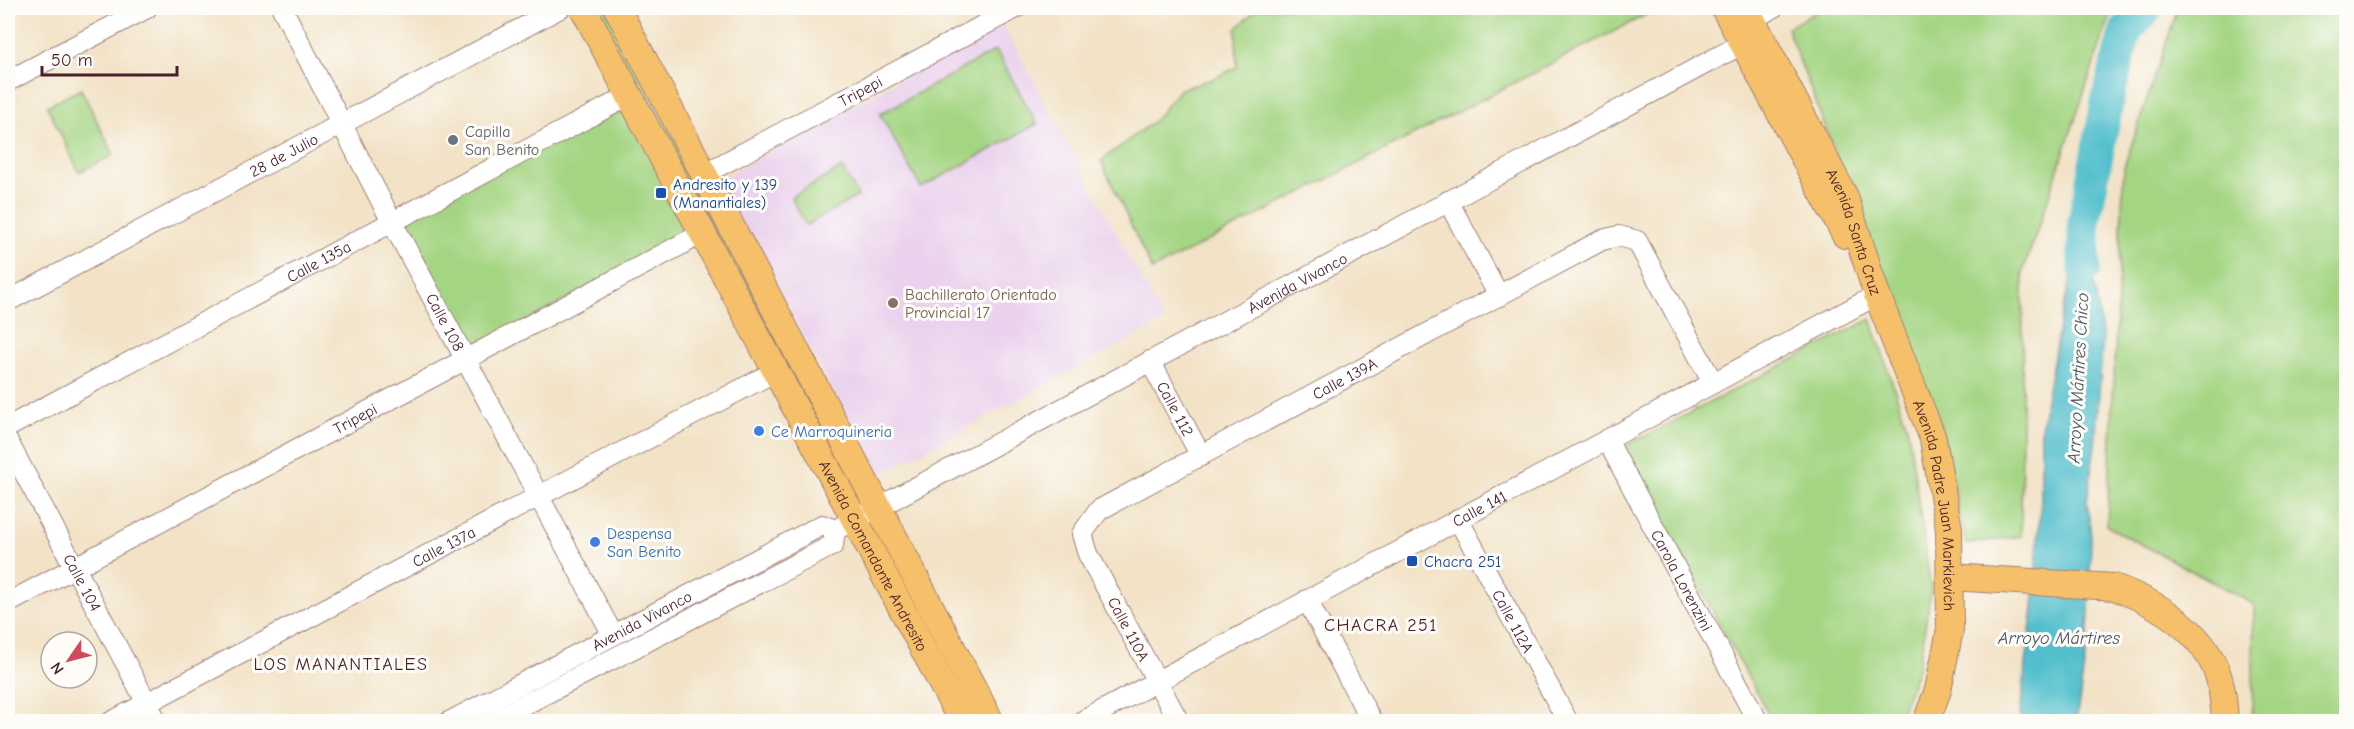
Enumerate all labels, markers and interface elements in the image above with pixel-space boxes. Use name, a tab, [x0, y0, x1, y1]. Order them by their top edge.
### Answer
scale bar	[42, 39, 177, 77]
text: 50 m	[51, 50, 93, 71]
street label: Tripepi	[836, 73, 886, 111]
place label: Capilla San Benito	[465, 123, 539, 159]
street label: 28 de Julio	[247, 130, 321, 181]
marker: Capilla San Benito	[446, 133, 460, 147]
street label: Avenida Santa Cruz	[1822, 166, 1884, 297]
place label: Andresito y 139 (Manantiales)	[673, 176, 777, 212]
marker: Andresito y 139 (Manantiales)	[654, 186, 668, 200]
street label: Calle 135a	[284, 238, 354, 287]
street label: Avenida Vivanco	[1245, 250, 1350, 317]
place label: Bachillerato Orientado Provincial 17	[905, 286, 1057, 322]
street label: Calle 108	[422, 290, 467, 354]
water label: Arroyo Mártires Chico	[2063, 292, 2093, 465]
marker: Bachillerato Orientado Provincial 17	[886, 296, 900, 310]
street label: Calle 139A	[1310, 354, 1380, 404]
street label: Calle 112	[1153, 379, 1197, 440]
street label: Avenida Padre Juan Markievich	[1909, 398, 1958, 611]
street label: Tripepi	[330, 400, 380, 438]
place label: Ce Marroquineria	[771, 423, 892, 441]
marker: Ce Marroquineria	[752, 424, 766, 438]
street label: Avenida Comandante Andresito	[815, 457, 931, 655]
street label: Calle 141	[1450, 487, 1510, 531]
street label: Calle 137a	[409, 523, 479, 571]
place label: Despensa San Benito	[607, 525, 681, 561]
street label: Carola Lorenzini	[1647, 527, 1716, 634]
marker: Despensa San Benito	[588, 535, 602, 549]
street label: Calle 104	[59, 551, 104, 615]
place label: Chacra 251	[1424, 553, 1501, 571]
marker: Chacra 251	[1405, 554, 1419, 568]
street label: Avenida Vivanco	[589, 587, 695, 655]
street label: Calle 112A	[1488, 587, 1537, 656]
street label: Calle 110A	[1104, 594, 1153, 665]
district label: CHACRA 251	[1324, 615, 1438, 636]
water label: Arroyo Mártires	[1997, 628, 2120, 649]
north arrow	[39, 630, 99, 690]
district label: LOS MANANTIALES	[254, 654, 428, 675]
text: N	[47, 659, 68, 677]

